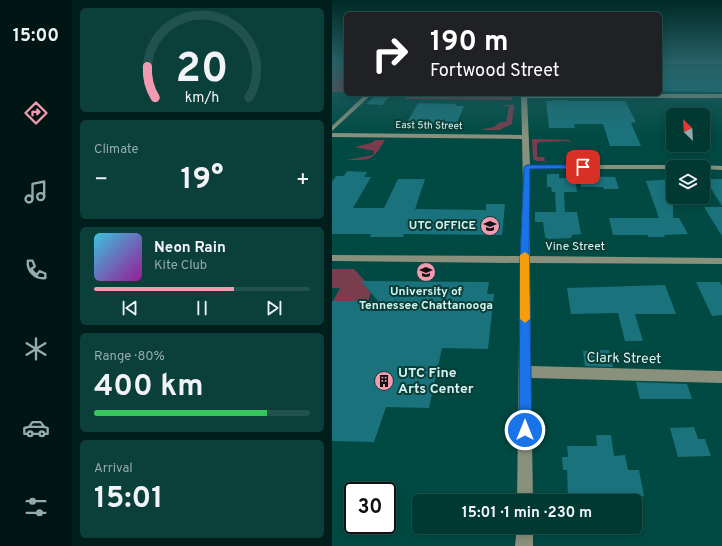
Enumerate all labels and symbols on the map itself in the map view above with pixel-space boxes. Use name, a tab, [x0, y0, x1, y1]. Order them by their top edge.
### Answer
north arrow	[666, 108, 710, 152]
street label: East 5th Street	[395, 119, 463, 133]
pin	[566, 150, 600, 184]
school or university icon: UTC OFFICE	[479, 215, 501, 237]
place label: UTC OFFICE	[409, 218, 476, 234]
street label: Vine Street	[545, 239, 605, 255]
school or university icon: University of Tennessee Chattanooga	[415, 261, 437, 283]
place label: University of Tennessee Chattanooga	[359, 284, 493, 314]
street label: Clark Street	[586, 350, 662, 368]
place label: UTC Fine Arts Center	[398, 365, 474, 398]
building icon: UTC Fine Arts Center	[373, 370, 395, 392]
position arrow	[504, 409, 546, 451]
speed limit sign: 30	[344, 482, 396, 534]

